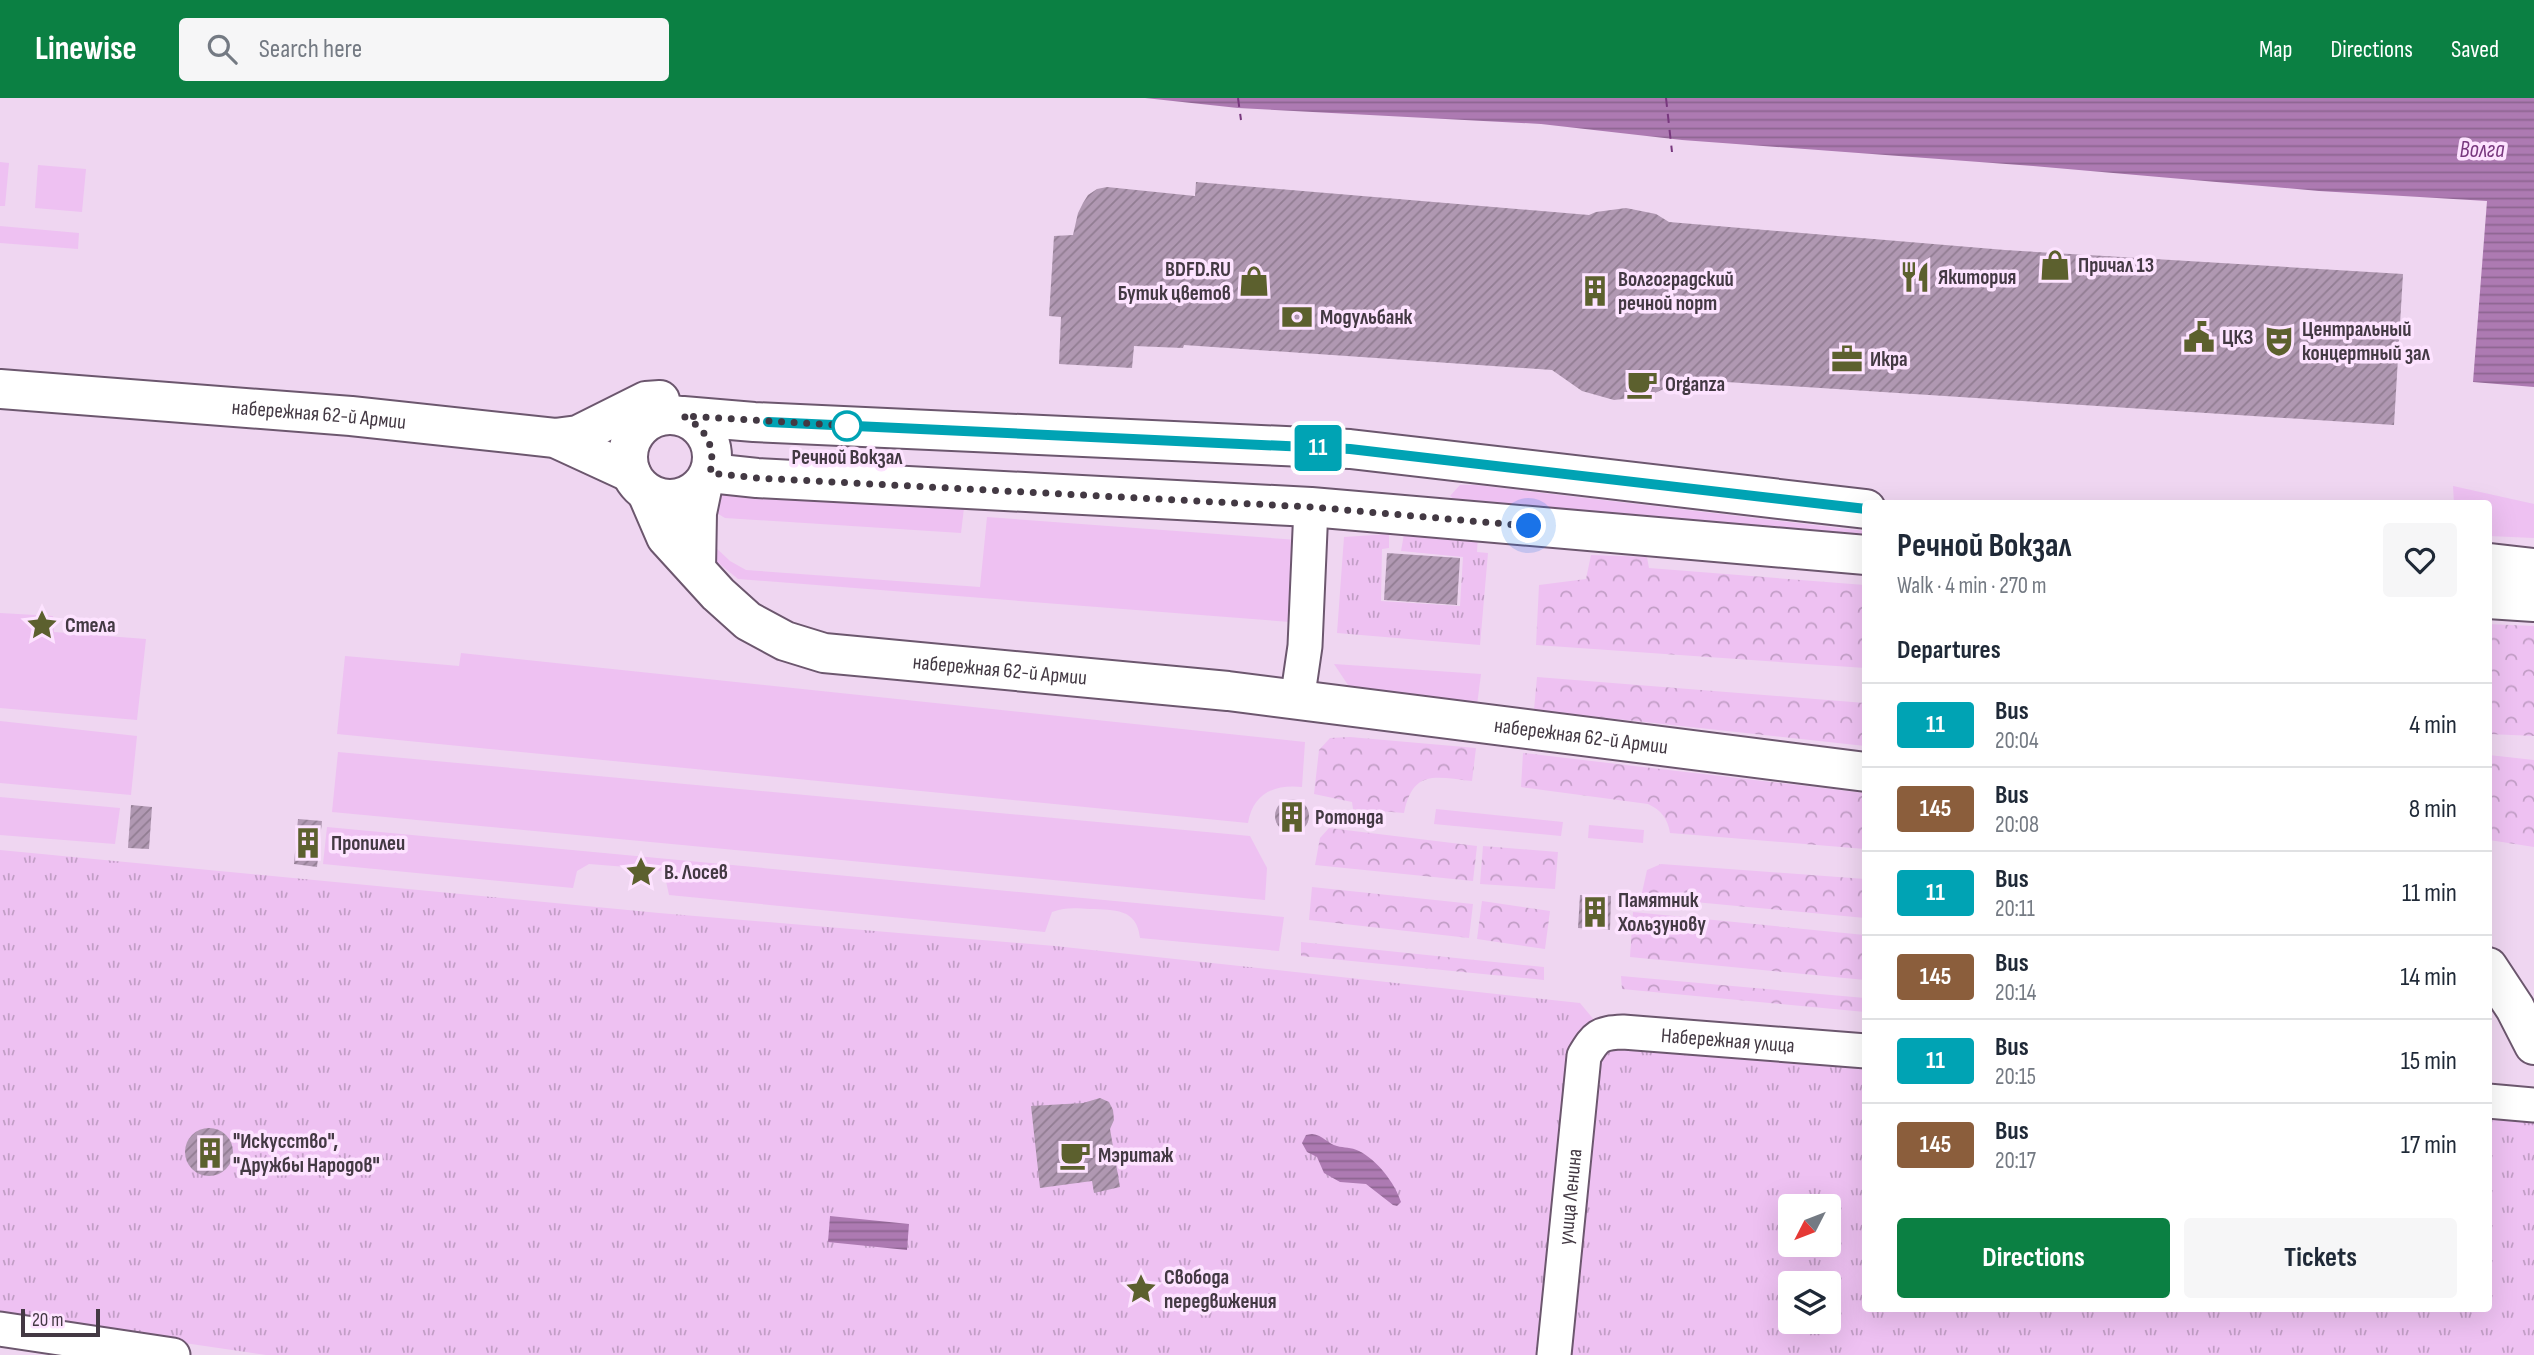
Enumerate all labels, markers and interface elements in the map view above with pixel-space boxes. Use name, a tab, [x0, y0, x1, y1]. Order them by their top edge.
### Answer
search box	[179, 18, 669, 81]
text: Linewise	[35, 29, 137, 69]
icon: search	[203, 30, 241, 68]
text: Search here	[259, 34, 362, 65]
text: Map	[2259, 35, 2292, 64]
text: Directions	[2330, 35, 2413, 64]
text: Saved	[2451, 35, 2499, 64]
water label: Волга	[2460, 136, 2505, 164]
shop icon: Причал 13	[2038, 248, 2072, 282]
place label: Причал 13	[2078, 253, 2154, 278]
place label: BDFD.RU Бутик цветов	[1118, 257, 1231, 306]
restaurant icon: Якитория	[1898, 260, 1932, 294]
shop icon: BDFD.RU Бутик цветов	[1237, 264, 1271, 298]
place label: Якитория	[1938, 265, 2016, 290]
place label: Волгоградский речной порт	[1618, 267, 1734, 316]
building icon: Волгоградский речной порт	[1578, 274, 1612, 308]
bank icon: Модульбанк	[1280, 300, 1314, 334]
place label: Модульбанк	[1320, 305, 1413, 330]
place label: Центральный концертный зал	[2302, 317, 2431, 366]
public building icon: ЦКЗ	[2182, 320, 2216, 354]
theatre icon: Центральный концертный зал	[2262, 324, 2296, 358]
place label: ЦКЗ	[2222, 325, 2254, 350]
office icon: Икра	[1830, 342, 1864, 376]
place label: Икра	[1870, 347, 1908, 372]
cafe icon: Organza	[1625, 367, 1659, 401]
place label: Organza	[1665, 372, 1725, 397]
street label: набережная 62-й Армии	[231, 394, 407, 434]
marker: Речной Вокзал	[832, 411, 862, 441]
line badge: 11	[1286, 425, 1350, 471]
text: 11	[1309, 433, 1327, 462]
place label: Речной Вокзал	[791, 445, 903, 470]
your location	[1511, 508, 1546, 543]
button: heart	[2383, 523, 2457, 597]
text: Речной Вокзал	[1897, 526, 2072, 566]
text: Walk · 4 min · 270 m	[1897, 572, 2047, 600]
place icon: Стела	[25, 608, 59, 642]
place label: Стела	[65, 613, 116, 638]
text: Departures	[1897, 635, 2001, 666]
street label: набережная 62-й Армии	[912, 649, 1088, 690]
text: Bus	[1995, 696, 2029, 727]
text: 11	[1926, 710, 1945, 739]
text: 4 min	[2409, 710, 2457, 741]
street label: набережная 62-й Армии	[1493, 712, 1669, 759]
text: 20:04	[1995, 727, 2039, 755]
text: Bus	[1995, 780, 2029, 811]
text: 145	[1920, 794, 1951, 823]
text: 8 min	[2409, 794, 2457, 825]
building icon: Ротонда	[1275, 800, 1309, 834]
place label: Ротонда	[1315, 805, 1384, 830]
text: 20:08	[1995, 811, 2039, 839]
building icon: Пропилеи	[291, 826, 325, 860]
place label: Пропилеи	[331, 831, 405, 856]
place icon: В. Лосев	[624, 855, 658, 889]
place label: В. Лосев	[664, 860, 728, 885]
text: Bus	[1995, 864, 2029, 895]
text: 11	[1926, 878, 1945, 907]
text: 11 min	[2402, 878, 2457, 909]
place label: Памятник Хользунову	[1617, 888, 1706, 937]
building icon: Памятник Хользунову	[1578, 895, 1612, 929]
text: 20:11	[1995, 895, 2035, 923]
text: Bus	[1995, 948, 2029, 979]
text: 145	[1920, 962, 1951, 991]
text: 14 min	[2400, 962, 2457, 993]
text: 20:14	[1995, 979, 2036, 1007]
street label: Набережная улица	[1660, 1023, 1796, 1058]
text: Bus	[1995, 1032, 2029, 1063]
text: 11	[1926, 1046, 1945, 1075]
text: 15 min	[2401, 1046, 2457, 1077]
text: 20:15	[1995, 1063, 2036, 1091]
text: Bus	[1995, 1116, 2029, 1147]
place label: "Искусство", "Дружбы Народов"	[233, 1129, 380, 1178]
text: 145	[1920, 1130, 1951, 1159]
text: 17 min	[2401, 1130, 2457, 1161]
building icon: "Искусство", "Дружбы Народов"	[193, 1136, 227, 1170]
cafe icon: Мэритаж	[1058, 1138, 1092, 1172]
place label: Мэритаж	[1098, 1143, 1174, 1168]
text: 20:17	[1995, 1147, 2036, 1175]
street label: улица Ленина	[1553, 1148, 1587, 1246]
north arrow	[1778, 1194, 1841, 1256]
map controls	[1778, 1194, 1841, 1334]
button: Directions	[1897, 1218, 2170, 1298]
button: Tickets	[2184, 1218, 2457, 1298]
place label: Свобода передвижения	[1164, 1265, 1277, 1314]
button: layers	[1778, 1271, 1841, 1334]
place icon: Свобода передвижения	[1124, 1272, 1158, 1306]
scale bar	[21, 1306, 100, 1338]
text: 20 m	[32, 1309, 64, 1332]

